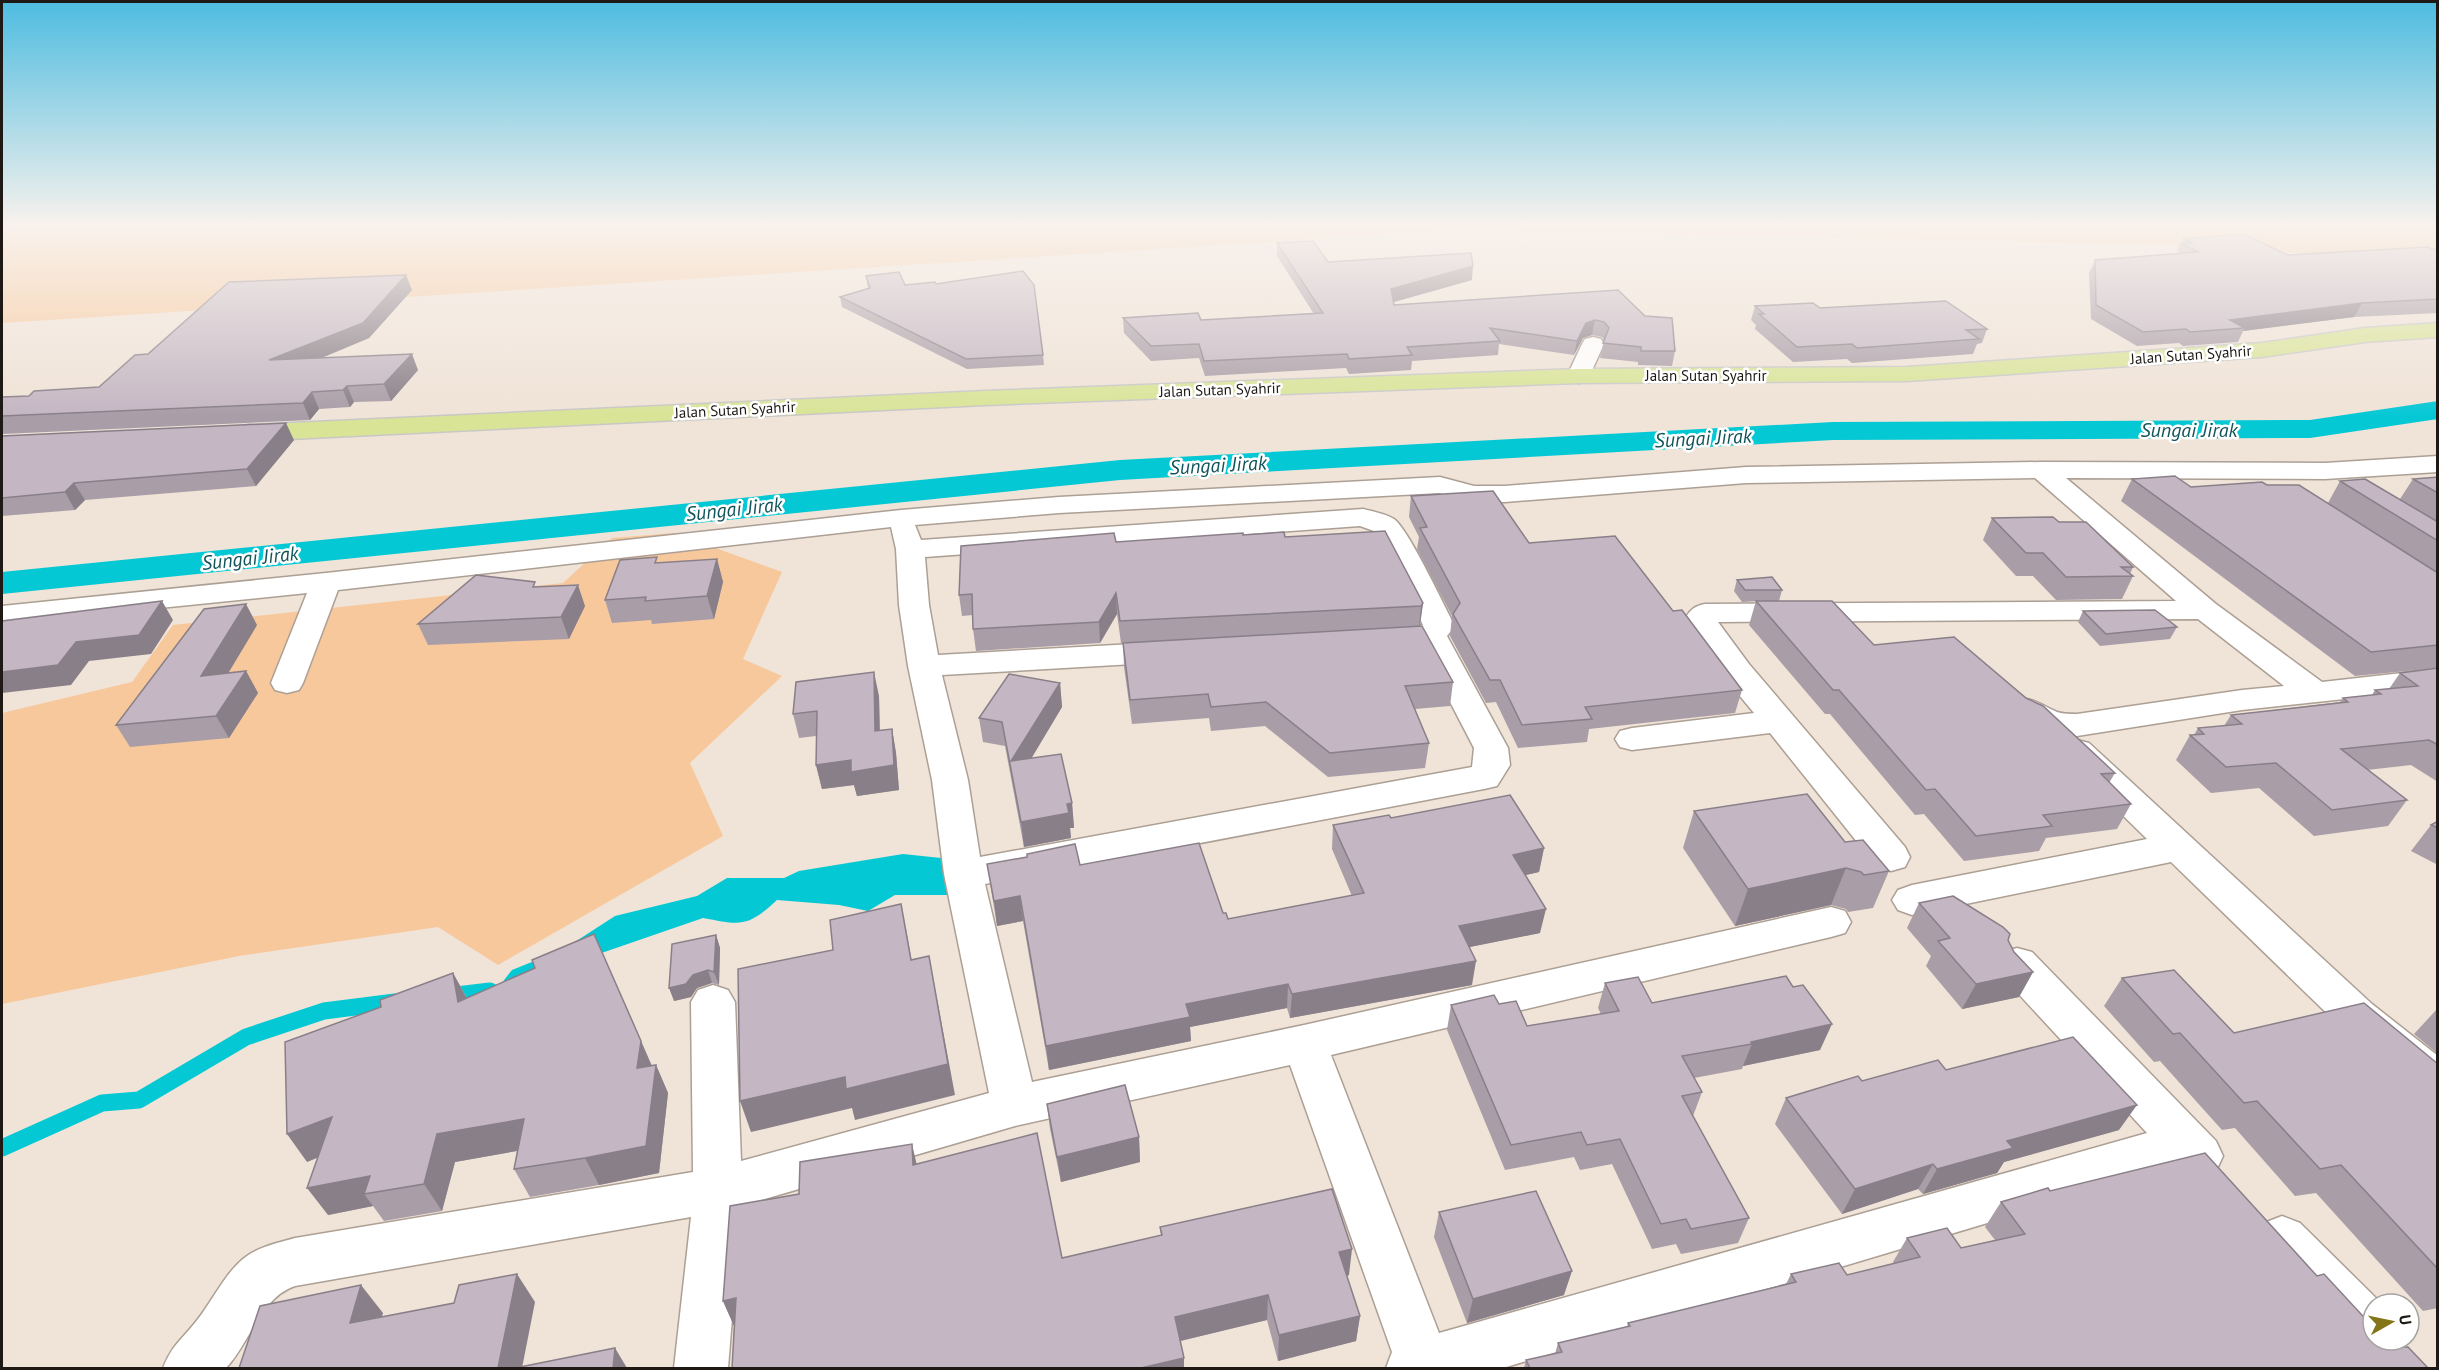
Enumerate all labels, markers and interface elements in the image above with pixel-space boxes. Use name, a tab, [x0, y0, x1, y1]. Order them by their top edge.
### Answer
street label: Jalan Sutan Syahrir	[2129, 341, 2252, 368]
street label: Jalan Sutan Syahrir	[1644, 366, 1767, 385]
street label: Jalan Sutan Syahrir	[1158, 378, 1281, 401]
street label: Jalan Sutan Syahrir	[673, 397, 796, 422]
water label: Sungai Jirak	[2140, 417, 2239, 443]
water label: Sungai Jirak	[1654, 422, 1753, 454]
water label: Sungai Jirak	[1169, 449, 1268, 481]
water label: Sungai Jirak	[684, 491, 785, 527]
water label: Sungai Jirak	[200, 540, 301, 576]
north arrow	[2361, 1292, 2421, 1352]
text: U	[2395, 1313, 2416, 1326]

